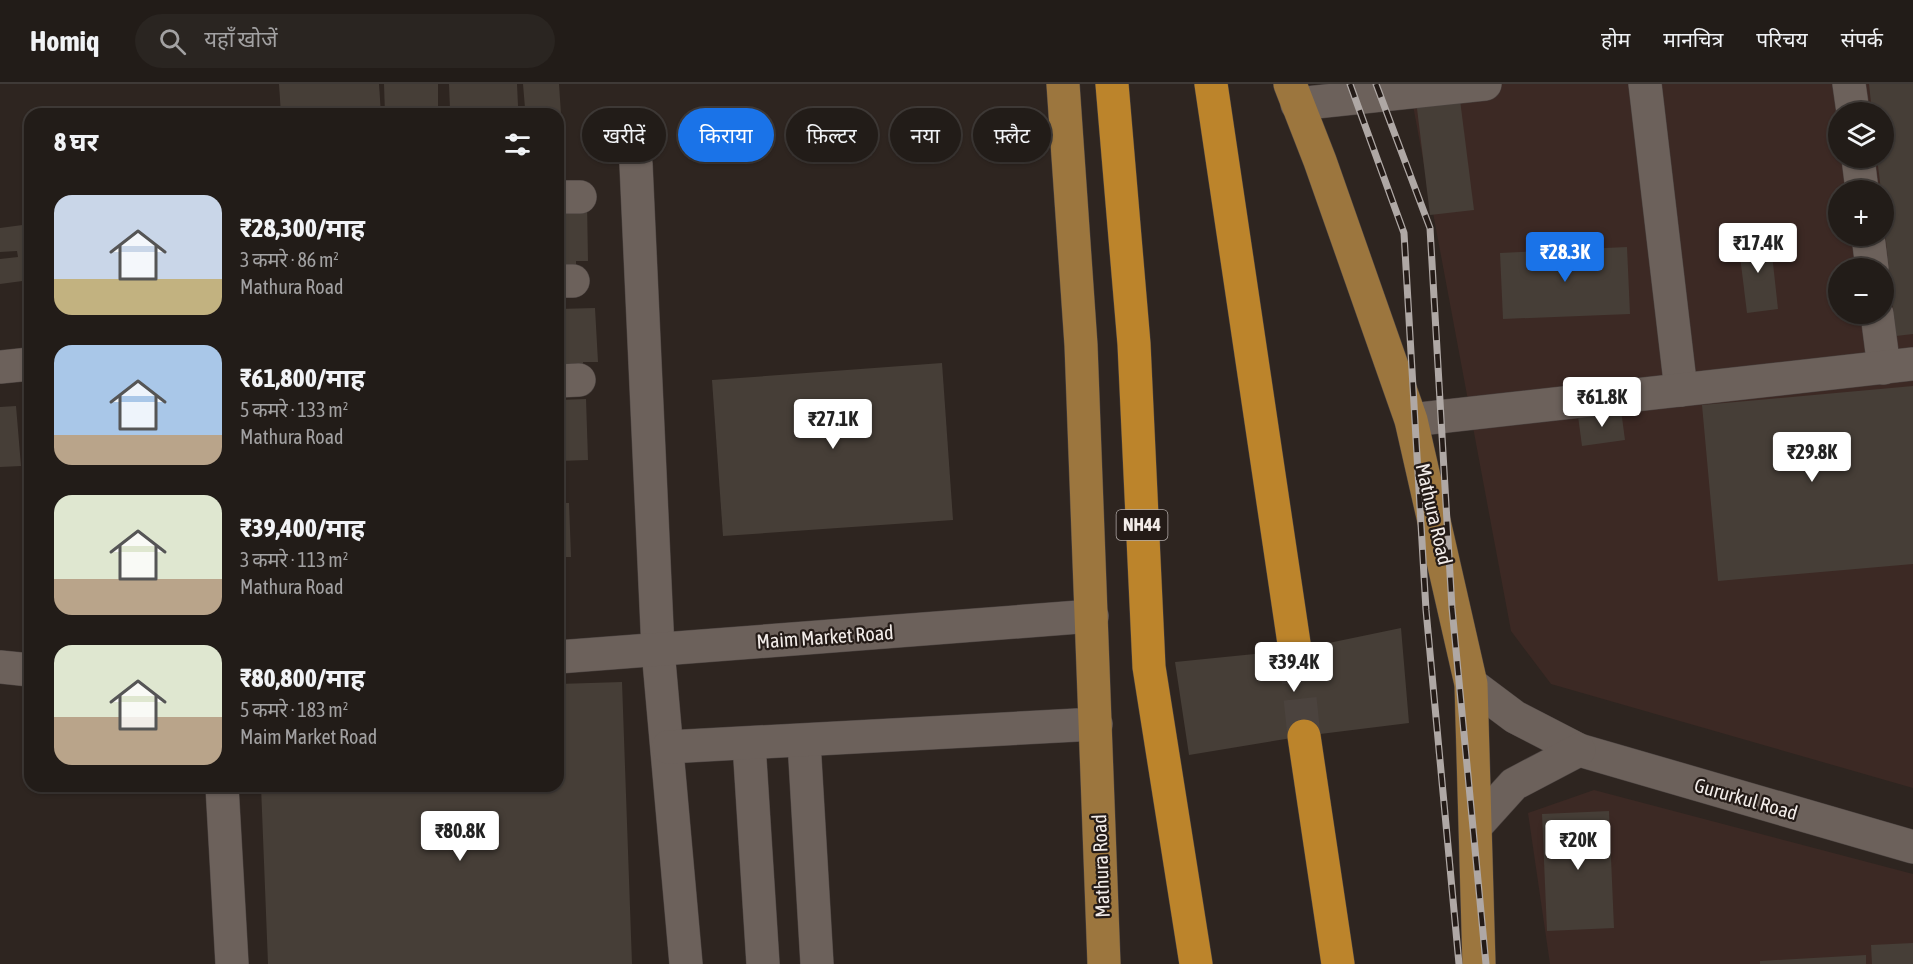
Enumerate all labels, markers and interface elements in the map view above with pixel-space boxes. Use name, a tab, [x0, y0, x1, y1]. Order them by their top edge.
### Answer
search box	[135, 14, 555, 68]
text: Homiq	[30, 25, 99, 57]
icon: search	[156, 25, 189, 58]
text: यहाँ खोजें	[204, 26, 278, 52]
text: होम	[1601, 27, 1630, 51]
text: मानचित्र	[1663, 27, 1723, 51]
text: परिचय	[1756, 27, 1808, 51]
text: संपर्क	[1841, 27, 1883, 51]
map controls	[1828, 102, 1894, 324]
button: layers	[1828, 102, 1894, 168]
chip: खरीदें	[582, 108, 666, 162]
chip: किराया	[678, 108, 774, 162]
chip: फ़िल्टर	[786, 108, 878, 162]
chip: नया	[890, 108, 961, 162]
chip: फ़्लैट	[973, 108, 1051, 162]
text: 8 घर	[54, 127, 98, 157]
icon: filters	[501, 128, 534, 161]
button: +	[1828, 180, 1894, 246]
text: ₹28,300/माह	[240, 213, 365, 243]
icon: home	[102, 219, 174, 291]
pin: ₹17.4K	[1709, 223, 1807, 274]
text: ₹17.4K	[1733, 231, 1783, 254]
pin: ₹28.3K	[1516, 232, 1614, 283]
text: ₹28.3K	[1540, 240, 1590, 263]
text: 3 कमरे · 86 m²	[240, 248, 339, 271]
button: −	[1828, 258, 1894, 324]
text: Mathura Road	[240, 275, 344, 298]
text: ₹61,800/माह	[240, 363, 365, 393]
icon: home	[102, 369, 174, 441]
pin: ₹61.8K	[1553, 377, 1651, 428]
text: ₹61.8K	[1577, 385, 1627, 408]
text: 5 कमरे · 133 m²	[240, 398, 348, 421]
pin: ₹27.1K	[784, 399, 882, 450]
text: ₹27.1K	[808, 407, 858, 430]
text: Mathura Road	[240, 425, 344, 448]
pin: ₹29.8K	[1763, 432, 1861, 483]
text: ₹29.8K	[1787, 440, 1837, 463]
street label: Mathura Road	[1412, 461, 1457, 567]
road number: NH44	[1116, 510, 1168, 540]
text: ₹39,400/माह	[240, 513, 365, 543]
icon: home	[102, 519, 174, 591]
text: 3 कमरे · 113 m²	[240, 548, 348, 571]
text: Mathura Road	[240, 575, 344, 598]
street label: Maim Market Road	[756, 620, 894, 653]
pin: ₹39.4K	[1245, 642, 1343, 693]
text: ₹39.4K	[1269, 650, 1319, 673]
text: ₹80,800/माह	[240, 663, 365, 693]
icon: home	[102, 669, 174, 741]
text: 5 कमरे · 183 m²	[240, 698, 348, 721]
text: Maim Market Road	[240, 725, 377, 748]
street label: Gururkul Road	[1692, 773, 1800, 824]
pin: ₹80.8K	[411, 811, 509, 862]
street label: Mathura Road	[1087, 814, 1114, 918]
text: ₹80.8K	[435, 819, 485, 842]
pin: ₹20K	[1542, 820, 1614, 871]
text: ₹20K	[1559, 828, 1597, 851]

